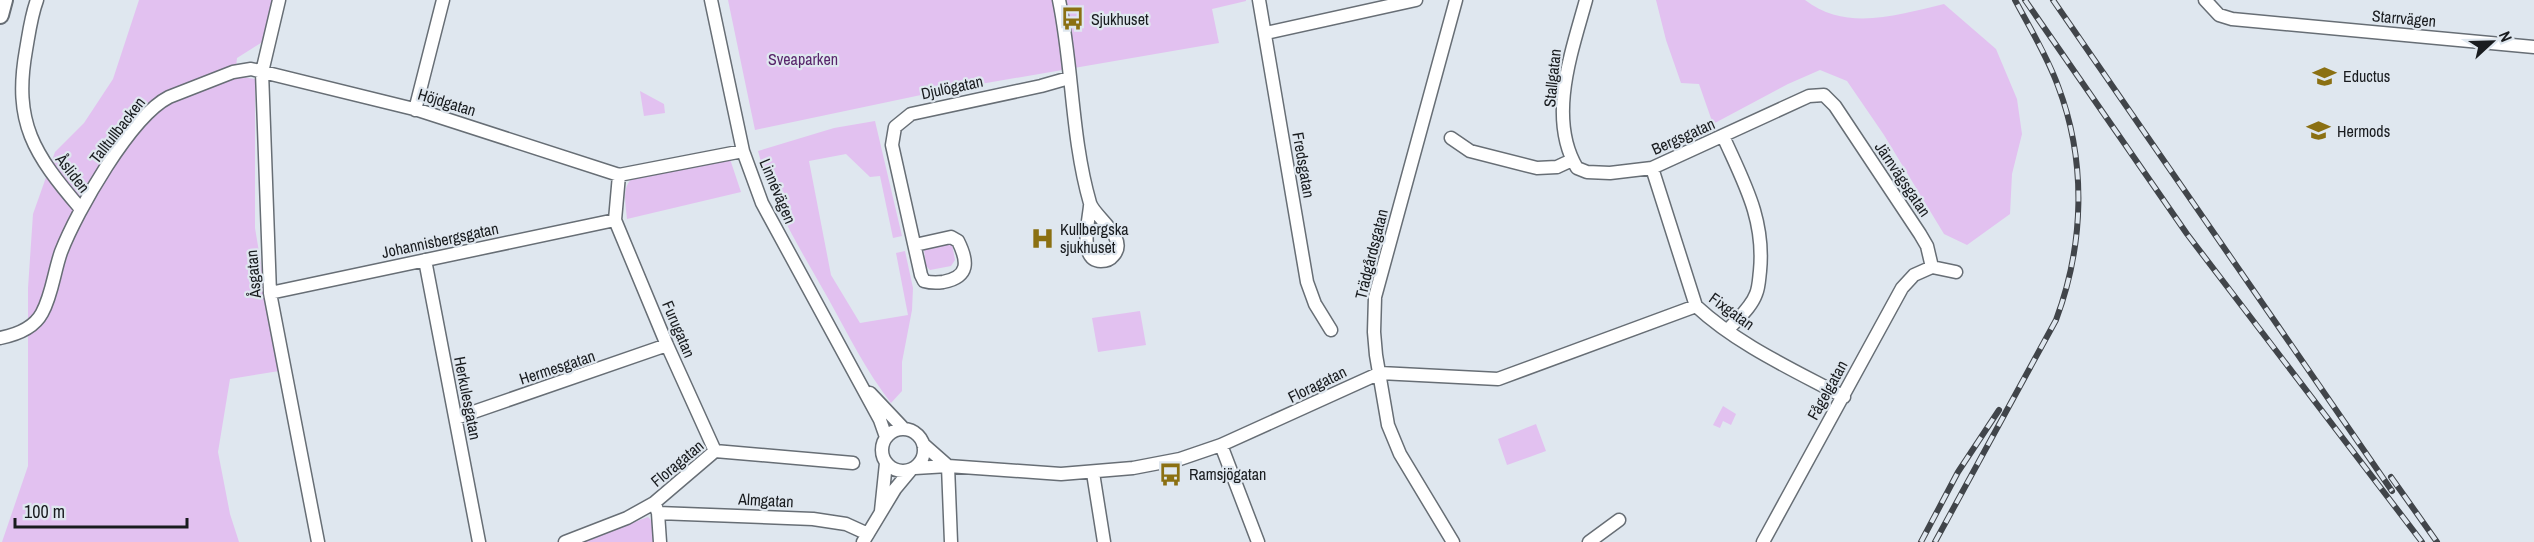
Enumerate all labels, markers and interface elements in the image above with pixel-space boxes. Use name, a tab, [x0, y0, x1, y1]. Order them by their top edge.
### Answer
street label: Starrvägen	[2371, 4, 2437, 32]
bus stop icon: Sjukhuset	[1060, 6, 1086, 32]
place label: Sjukhuset	[1091, 8, 1149, 30]
north arrow	[2462, 12, 2522, 72]
text: N	[2494, 28, 2518, 45]
park label: Sveaparken	[768, 48, 838, 70]
street label: Stallgatan	[1538, 48, 1566, 108]
school or university icon: Eductus	[2312, 63, 2338, 89]
place label: Eductus	[2343, 65, 2390, 87]
street label: Djulögatan	[919, 70, 985, 104]
street label: Höjdgatan	[415, 83, 479, 121]
street label: Talltullbacken	[84, 92, 150, 168]
street label: Bergsgatan	[1648, 112, 1718, 160]
school or university icon: Hermods	[2306, 118, 2332, 144]
place label: Hermods	[2337, 120, 2390, 142]
street label: Fredsgatan	[1287, 130, 1321, 200]
street label: Järnvägsgatan	[1870, 137, 1936, 221]
street label: Åsliden	[50, 148, 95, 197]
street label: Linnévägen	[754, 155, 802, 227]
street label: Trädgårdsgatan	[1349, 207, 1393, 301]
street label: Johannisbergsgatan	[380, 217, 500, 263]
place label: Kullbergska sjukhuset	[1060, 218, 1129, 258]
hospital icon: Kullbergska sjukhuset	[1029, 225, 1055, 251]
street label: Åsgatan	[240, 249, 266, 300]
street label: Fixgatan	[1705, 287, 1759, 335]
street label: Furugatan	[657, 297, 701, 361]
street label: Hermesgatan	[516, 344, 598, 390]
street label: Herkulesgatan	[449, 354, 487, 442]
street label: Fågelgatan	[1802, 356, 1852, 424]
street label: Floragatan	[1284, 360, 1350, 408]
street label: Floragatan	[646, 434, 708, 492]
bus stop icon: Ramsjögatan	[1158, 461, 1184, 487]
place label: Ramsjögatan	[1189, 463, 1266, 485]
street label: Almgatan	[737, 488, 794, 512]
scale bar	[15, 491, 188, 529]
text: 100 m	[24, 499, 65, 524]

